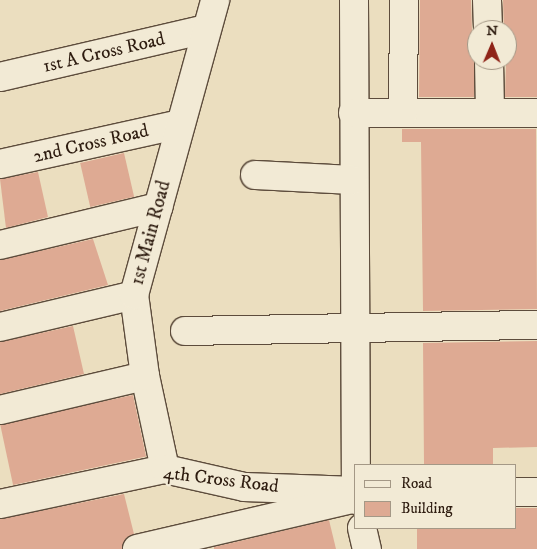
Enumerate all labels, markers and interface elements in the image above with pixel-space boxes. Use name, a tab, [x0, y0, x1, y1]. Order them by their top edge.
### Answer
north arrow	[467, 20, 517, 70]
text: N	[486, 22, 498, 40]
street label: 1st A Cross Road	[41, 28, 167, 78]
street label: 2nd Cross Road	[31, 120, 151, 168]
street label: 1st Main Road	[126, 178, 176, 288]
street label: 4th Cross Road	[162, 462, 280, 498]
legend	[354, 464, 517, 529]
text: Road	[401, 474, 432, 493]
text: Building	[401, 499, 453, 518]

